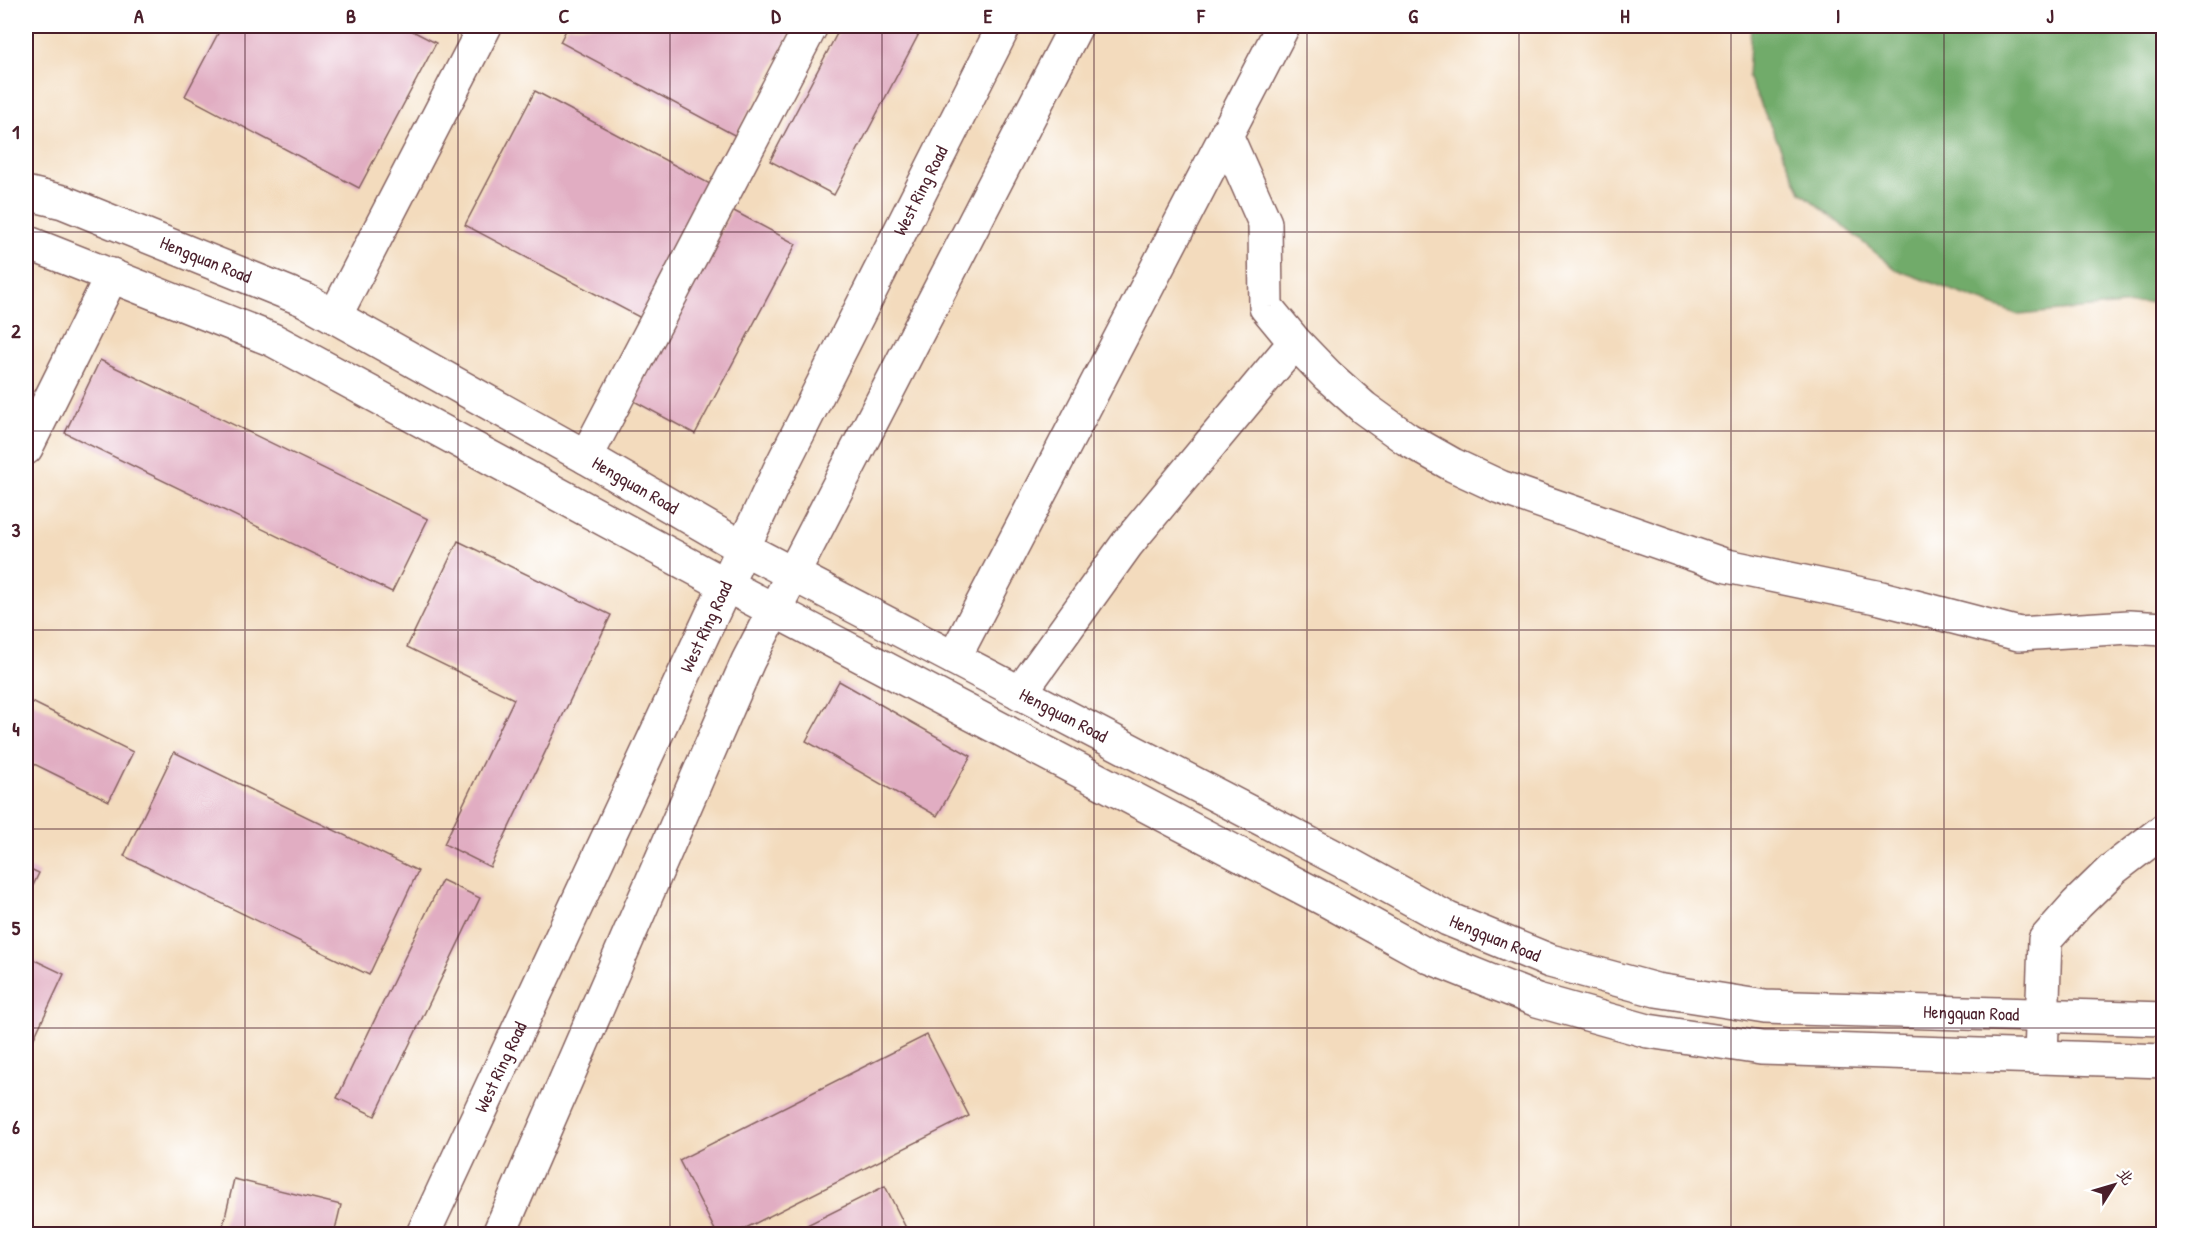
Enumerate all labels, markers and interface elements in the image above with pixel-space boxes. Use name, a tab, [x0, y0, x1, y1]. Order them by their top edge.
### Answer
text: A	[134, 2, 144, 29]
text: B	[346, 2, 356, 29]
text: C	[559, 2, 570, 29]
text: D	[771, 2, 781, 29]
text: E	[984, 2, 993, 29]
text: F	[1196, 2, 1206, 29]
text: G	[1408, 2, 1418, 29]
text: H	[1620, 2, 1630, 29]
text: I	[1836, 2, 1840, 29]
text: J	[2046, 2, 2054, 29]
text: 1	[12, 118, 20, 145]
street label: West Ring Road	[887, 141, 953, 240]
street label: Hengquan Road	[157, 230, 255, 289]
text: 2	[11, 317, 21, 344]
street label: Hengquan Road	[588, 450, 683, 520]
text: 3	[12, 516, 21, 543]
street label: West Ring Road	[674, 577, 738, 676]
street label: Hengquan Road	[1015, 682, 1112, 748]
text: 4	[12, 715, 20, 742]
street label: Hengquan Road	[1446, 908, 1544, 968]
text: 5	[12, 914, 21, 941]
street label: Hengquan Road	[1923, 999, 2020, 1027]
street label: West Ring Road	[468, 1018, 532, 1117]
text: 6	[12, 1113, 20, 1140]
north arrow	[2084, 1155, 2144, 1215]
text: 北	[2112, 1163, 2140, 1189]

